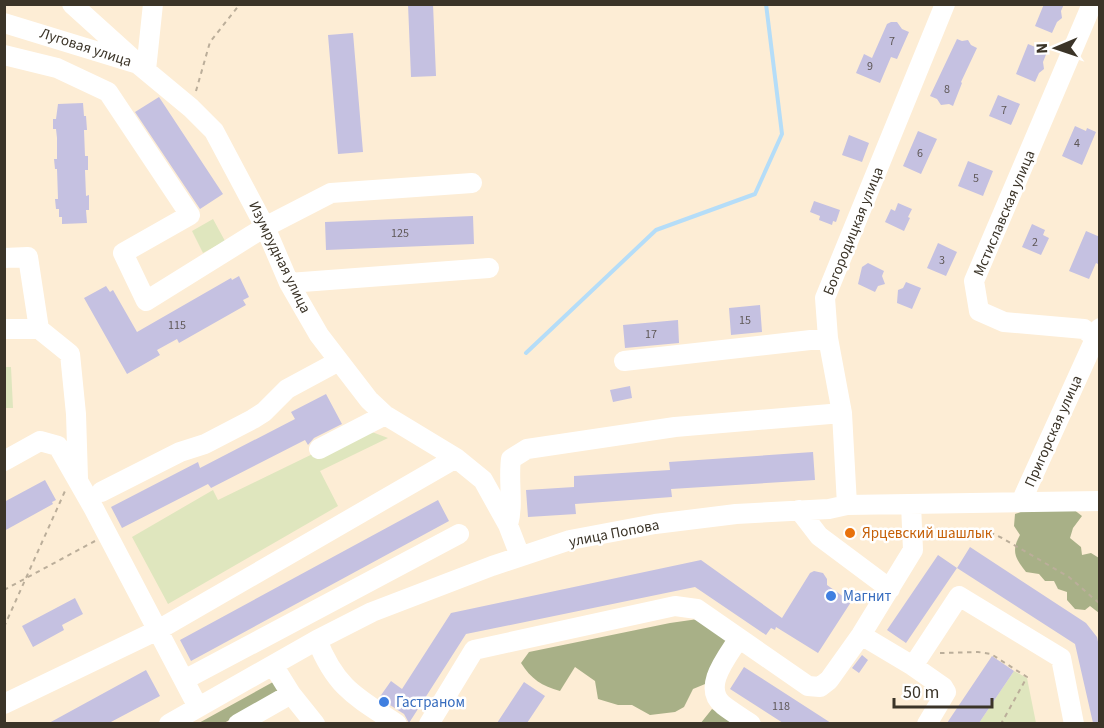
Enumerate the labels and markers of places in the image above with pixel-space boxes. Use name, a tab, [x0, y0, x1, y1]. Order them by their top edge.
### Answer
place label: Ярцевский шашлык	[862, 523, 993, 544]
marker: Ярцевский шашлык	[843, 526, 857, 540]
place label: Магнит	[843, 586, 892, 607]
marker: Магнит	[824, 589, 838, 603]
place label: Гастраном	[396, 692, 465, 713]
marker: Гастраном	[377, 695, 391, 709]

